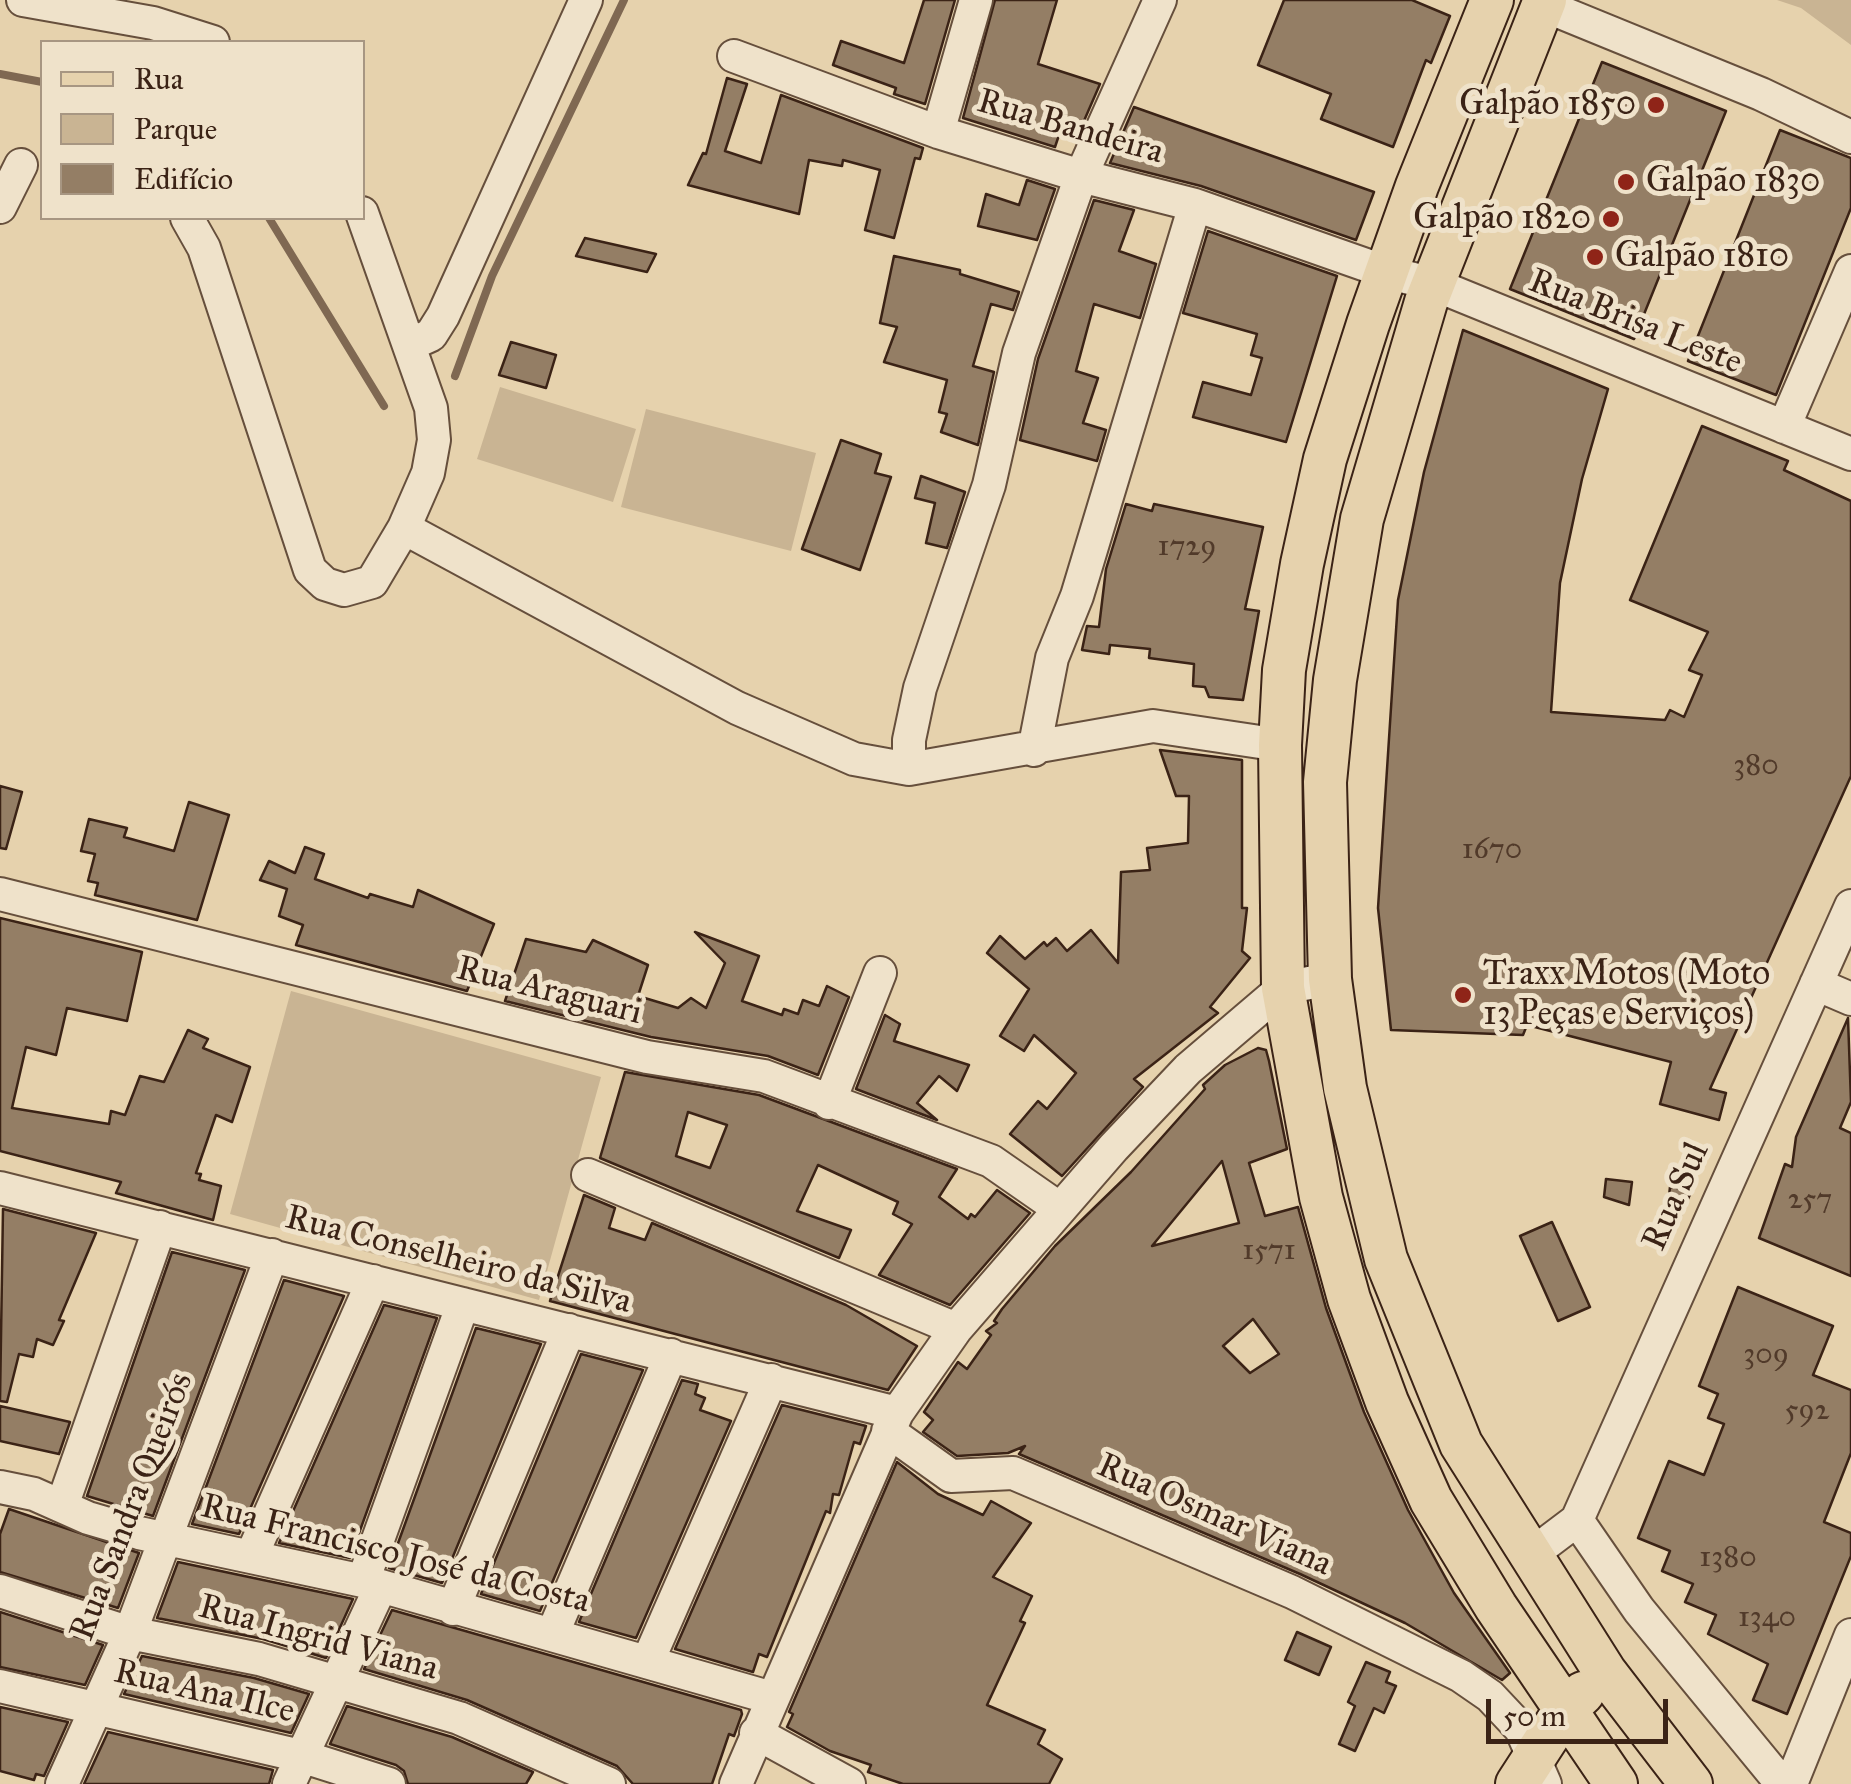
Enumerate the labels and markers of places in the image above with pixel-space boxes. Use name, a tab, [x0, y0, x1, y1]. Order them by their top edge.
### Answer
place label: Galpão 1850	[1459, 84, 1636, 126]
marker: Galpão 1850	[1645, 94, 1667, 116]
place label: Galpão 1830	[1646, 161, 1820, 203]
marker: Galpão 1830	[1615, 171, 1637, 193]
place label: Galpão 1820	[1413, 198, 1591, 240]
marker: Galpão 1820	[1600, 208, 1622, 230]
place label: Galpão 1810	[1615, 236, 1789, 278]
marker: Galpão 1810	[1584, 246, 1606, 268]
place label: Traxx Motos (Moto 13 Peças e Serviços)	[1483, 954, 1770, 1036]
marker: Traxx Motos (Moto 13 Peças e Serviços)	[1452, 984, 1474, 1006]

